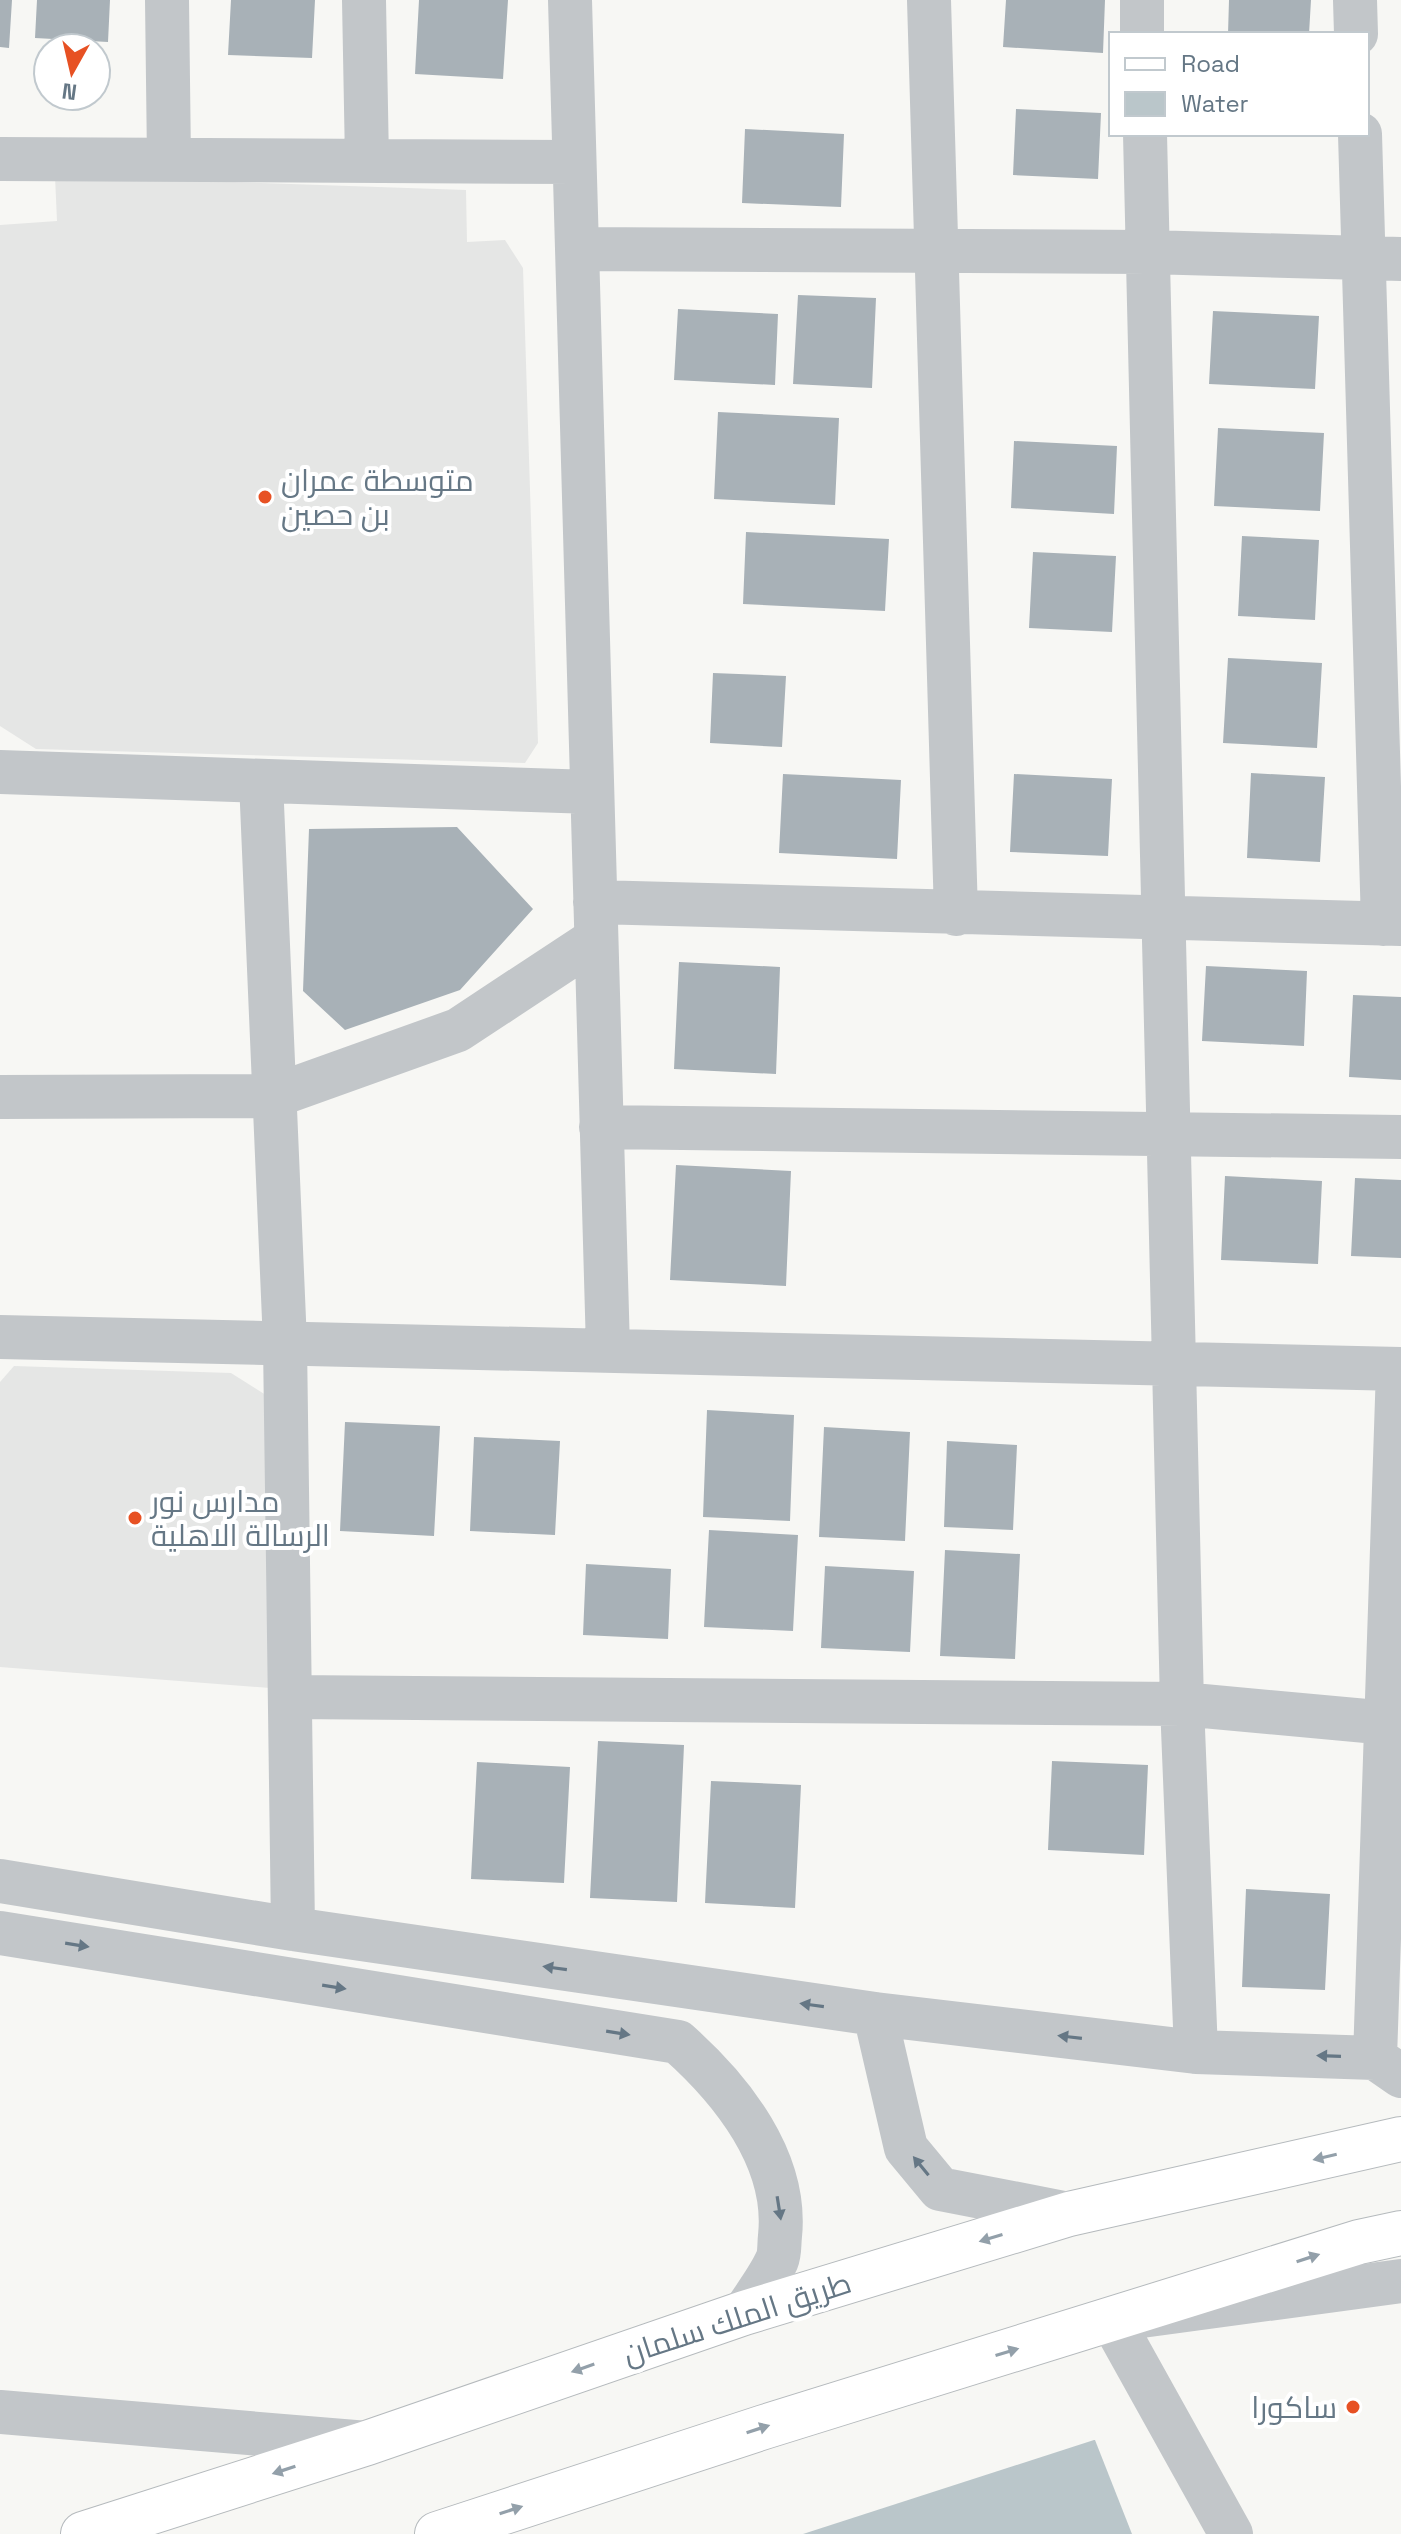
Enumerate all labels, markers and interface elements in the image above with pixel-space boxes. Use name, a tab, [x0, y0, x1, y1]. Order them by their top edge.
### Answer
north arrow	[32, 32, 112, 112]
legend	[1109, 32, 1369, 136]
text: Road	[1181, 48, 1240, 79]
text: N	[60, 77, 78, 107]
text: Water	[1181, 88, 1249, 119]
place label: متوسطة عمران بن حصين	[281, 461, 474, 534]
marker: متوسطة عمران بن حصين	[256, 488, 274, 506]
place label: مدارس نور الرسالة الاهلية	[149, 1482, 330, 1555]
marker: مدارس نور الرسالة الاهلية	[126, 1509, 144, 1527]
one-way arrow	[65, 1939, 90, 1952]
one-way arrow	[542, 1961, 567, 1974]
one-way arrow	[321, 1981, 346, 1993]
one-way arrow	[799, 1998, 824, 2011]
one-way arrow	[606, 2027, 631, 2039]
one-way arrow	[1057, 2030, 1082, 2043]
one-way arrow	[1316, 2050, 1341, 2063]
one-way arrow	[1312, 2151, 1337, 2164]
one-way arrow	[913, 2156, 930, 2176]
one-way arrow	[773, 2196, 786, 2221]
one-way arrow	[978, 2232, 1002, 2245]
one-way arrow	[1297, 2251, 1321, 2264]
street label: طريق الملك سلمان	[618, 2263, 856, 2373]
one-way arrow	[995, 2345, 1019, 2358]
one-way arrow	[571, 2363, 595, 2375]
place label: ساكورا	[1251, 2388, 1337, 2427]
marker: ساكورا	[1344, 2398, 1362, 2416]
one-way arrow	[746, 2422, 770, 2434]
one-way arrow	[272, 2464, 296, 2476]
one-way arrow	[499, 2503, 523, 2515]

